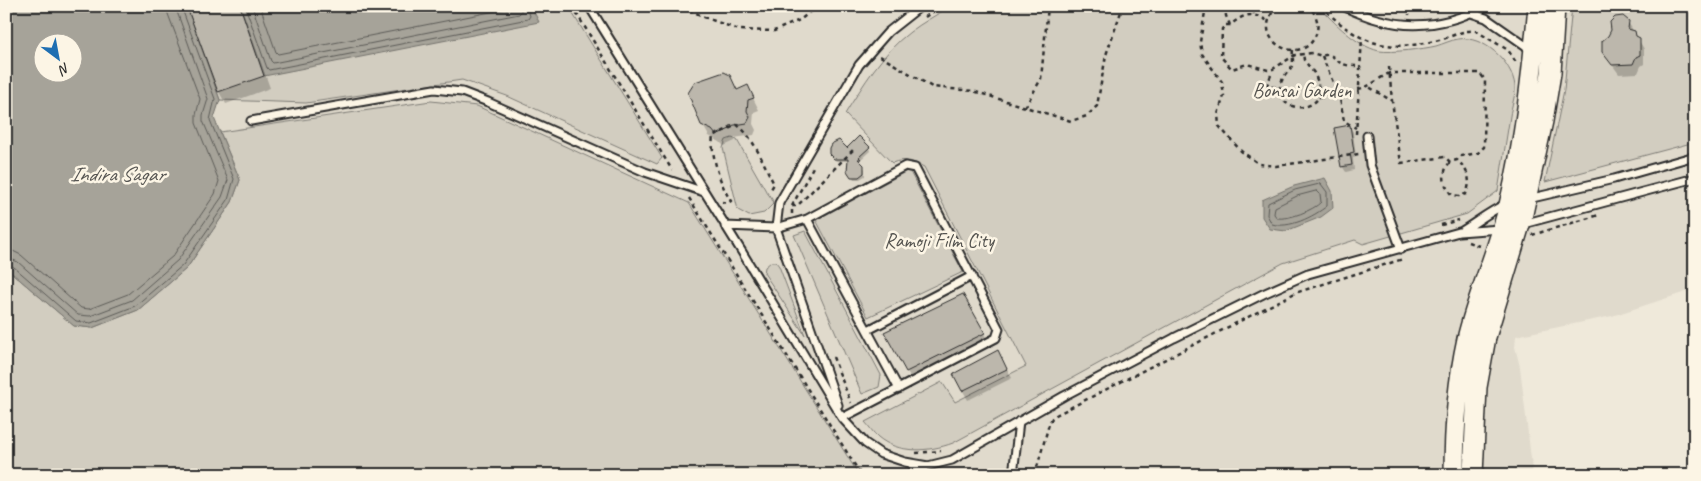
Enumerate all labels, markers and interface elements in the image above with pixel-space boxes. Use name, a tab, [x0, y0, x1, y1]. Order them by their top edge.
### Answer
north arrow	[32, 32, 82, 82]
text: N	[54, 59, 73, 79]
park label: Bonsai Garden	[1253, 78, 1352, 103]
water label: Indira Sagar	[70, 161, 167, 187]
park label: Ramoji Film City	[884, 228, 996, 253]

